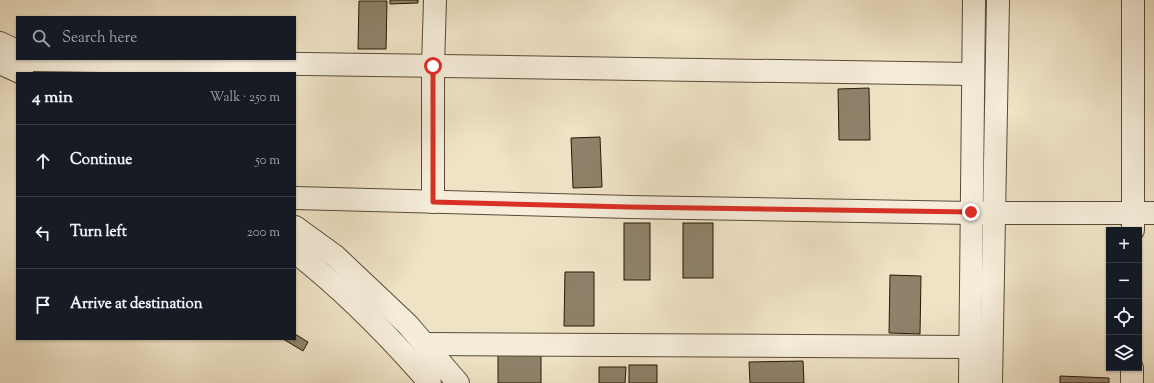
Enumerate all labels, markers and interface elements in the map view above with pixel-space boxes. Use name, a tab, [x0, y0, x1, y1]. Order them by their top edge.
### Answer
search box	[16, 16, 296, 60]
icon: search	[30, 27, 52, 49]
text: Search here	[62, 28, 137, 49]
route start	[424, 57, 442, 75]
text: 4 min	[32, 86, 73, 110]
text: Walk · 250 m	[210, 89, 280, 107]
icon: ahead	[32, 150, 54, 172]
text: Continue	[70, 150, 132, 171]
text: 50 m	[255, 152, 280, 170]
route end	[962, 203, 980, 221]
icon: left	[32, 222, 54, 244]
text: Turn left	[70, 222, 127, 243]
text: 200 m	[247, 224, 280, 242]
map controls	[1106, 227, 1142, 371]
button: +	[1106, 227, 1142, 263]
button: −	[1106, 263, 1142, 299]
icon: arrive	[32, 294, 54, 316]
text: Arrive at destination	[70, 294, 203, 315]
button: locate	[1106, 299, 1142, 335]
button: layers	[1106, 335, 1142, 371]

